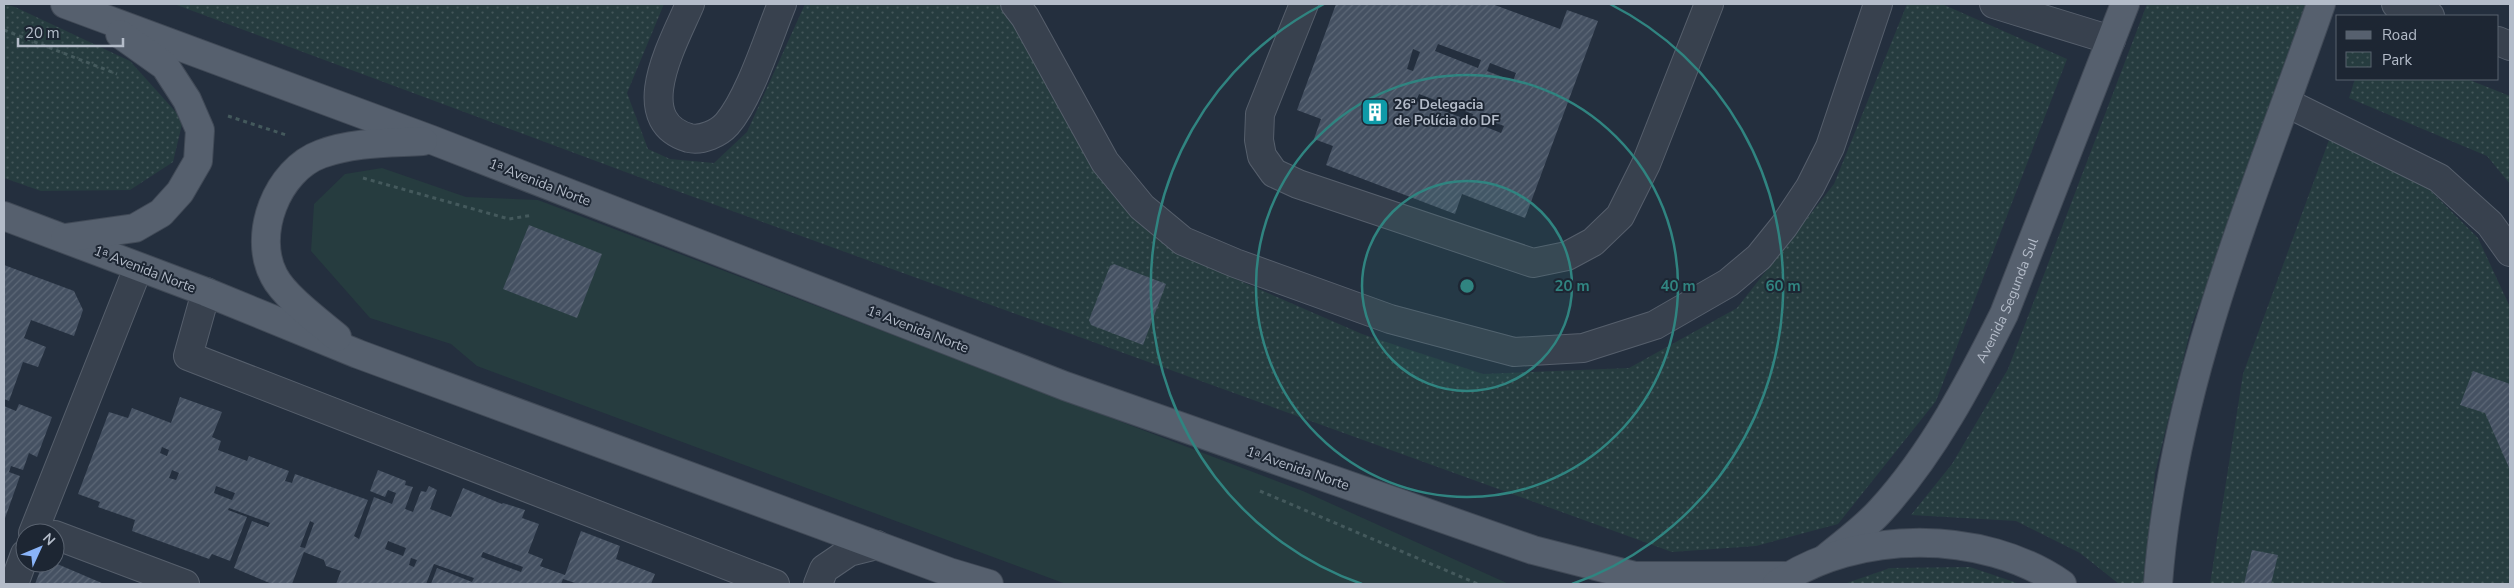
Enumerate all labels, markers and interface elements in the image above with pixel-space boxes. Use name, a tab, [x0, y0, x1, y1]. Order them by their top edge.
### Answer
scale bar	[18, 15, 122, 47]
legend	[2336, 15, 2499, 80]
text: 20 m	[25, 23, 60, 43]
text: Road	[2382, 25, 2417, 45]
text: Park	[2382, 50, 2412, 70]
place label: 26ª Delegacia de Polícia do DF	[1394, 95, 1499, 130]
building icon: 26ª Delegacia de Polícia do DF	[1360, 97, 1390, 127]
street label: 1ᵃ Avenida Norte	[486, 154, 594, 211]
street label: Avenida Segunda Sul	[1972, 234, 2043, 366]
street label: 1ᵃ Avenida Norte	[91, 241, 199, 298]
text: 20 m	[1554, 276, 1590, 296]
text: 40 m	[1660, 276, 1696, 296]
text: 60 m	[1765, 276, 1801, 296]
centre of rings	[1458, 277, 1476, 295]
street label: 1ᵃ Avenida Norte	[864, 301, 972, 358]
street label: 1ᵃ Avenida Norte	[1244, 442, 1352, 495]
north arrow	[15, 523, 65, 573]
text: N	[39, 529, 59, 550]

